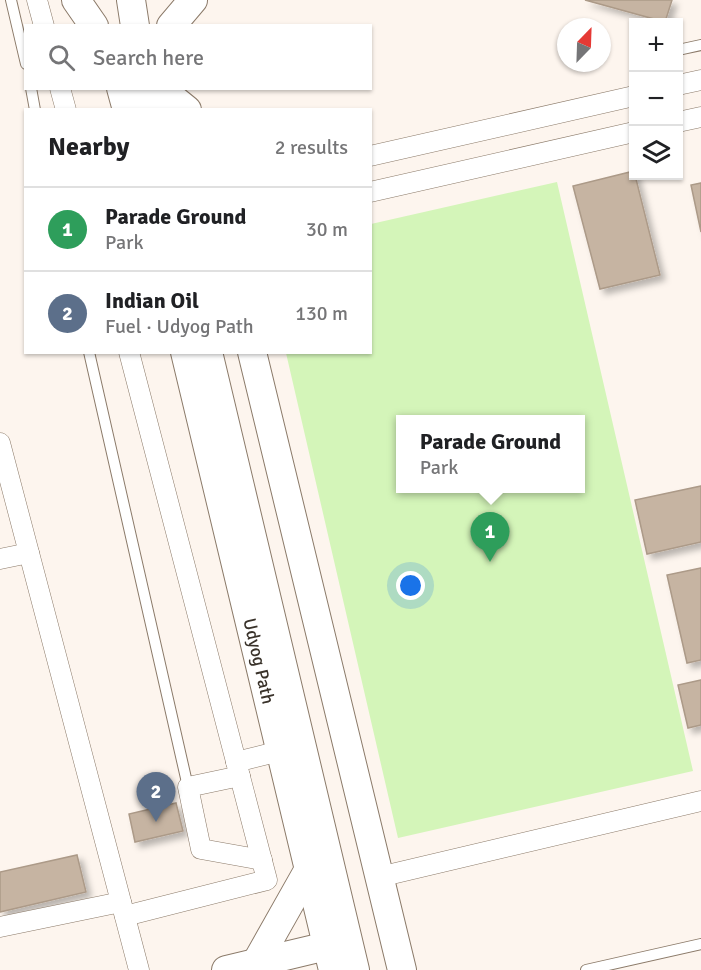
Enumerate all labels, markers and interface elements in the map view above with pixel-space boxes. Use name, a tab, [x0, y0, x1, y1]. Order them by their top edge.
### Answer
north arrow	[557, 18, 611, 72]
map controls	[629, 18, 683, 180]
button: +	[629, 18, 683, 72]
search box	[24, 24, 372, 90]
icon: search	[45, 41, 78, 74]
text: Search here	[93, 44, 204, 71]
button: −	[629, 72, 683, 126]
button: layers	[629, 126, 683, 180]
text: Nearby	[48, 131, 129, 163]
text: 2 results	[275, 135, 348, 160]
text: Parade Ground	[105, 203, 246, 230]
text: 1	[62, 217, 73, 242]
text: 30 m	[306, 217, 348, 242]
text: Park	[105, 230, 143, 255]
text: Indian Oil	[105, 287, 199, 314]
text: 2	[62, 301, 73, 326]
text: 130 m	[295, 301, 348, 326]
text: Fuel · Udyog Path	[105, 314, 254, 339]
popup	[396, 415, 585, 493]
text: Parade Ground	[420, 428, 561, 455]
text: Park	[420, 455, 458, 480]
pin: 1	[470, 512, 510, 562]
your location	[396, 571, 425, 600]
street label: Udyog Path	[238, 616, 280, 706]
pin: 2	[136, 772, 176, 822]

